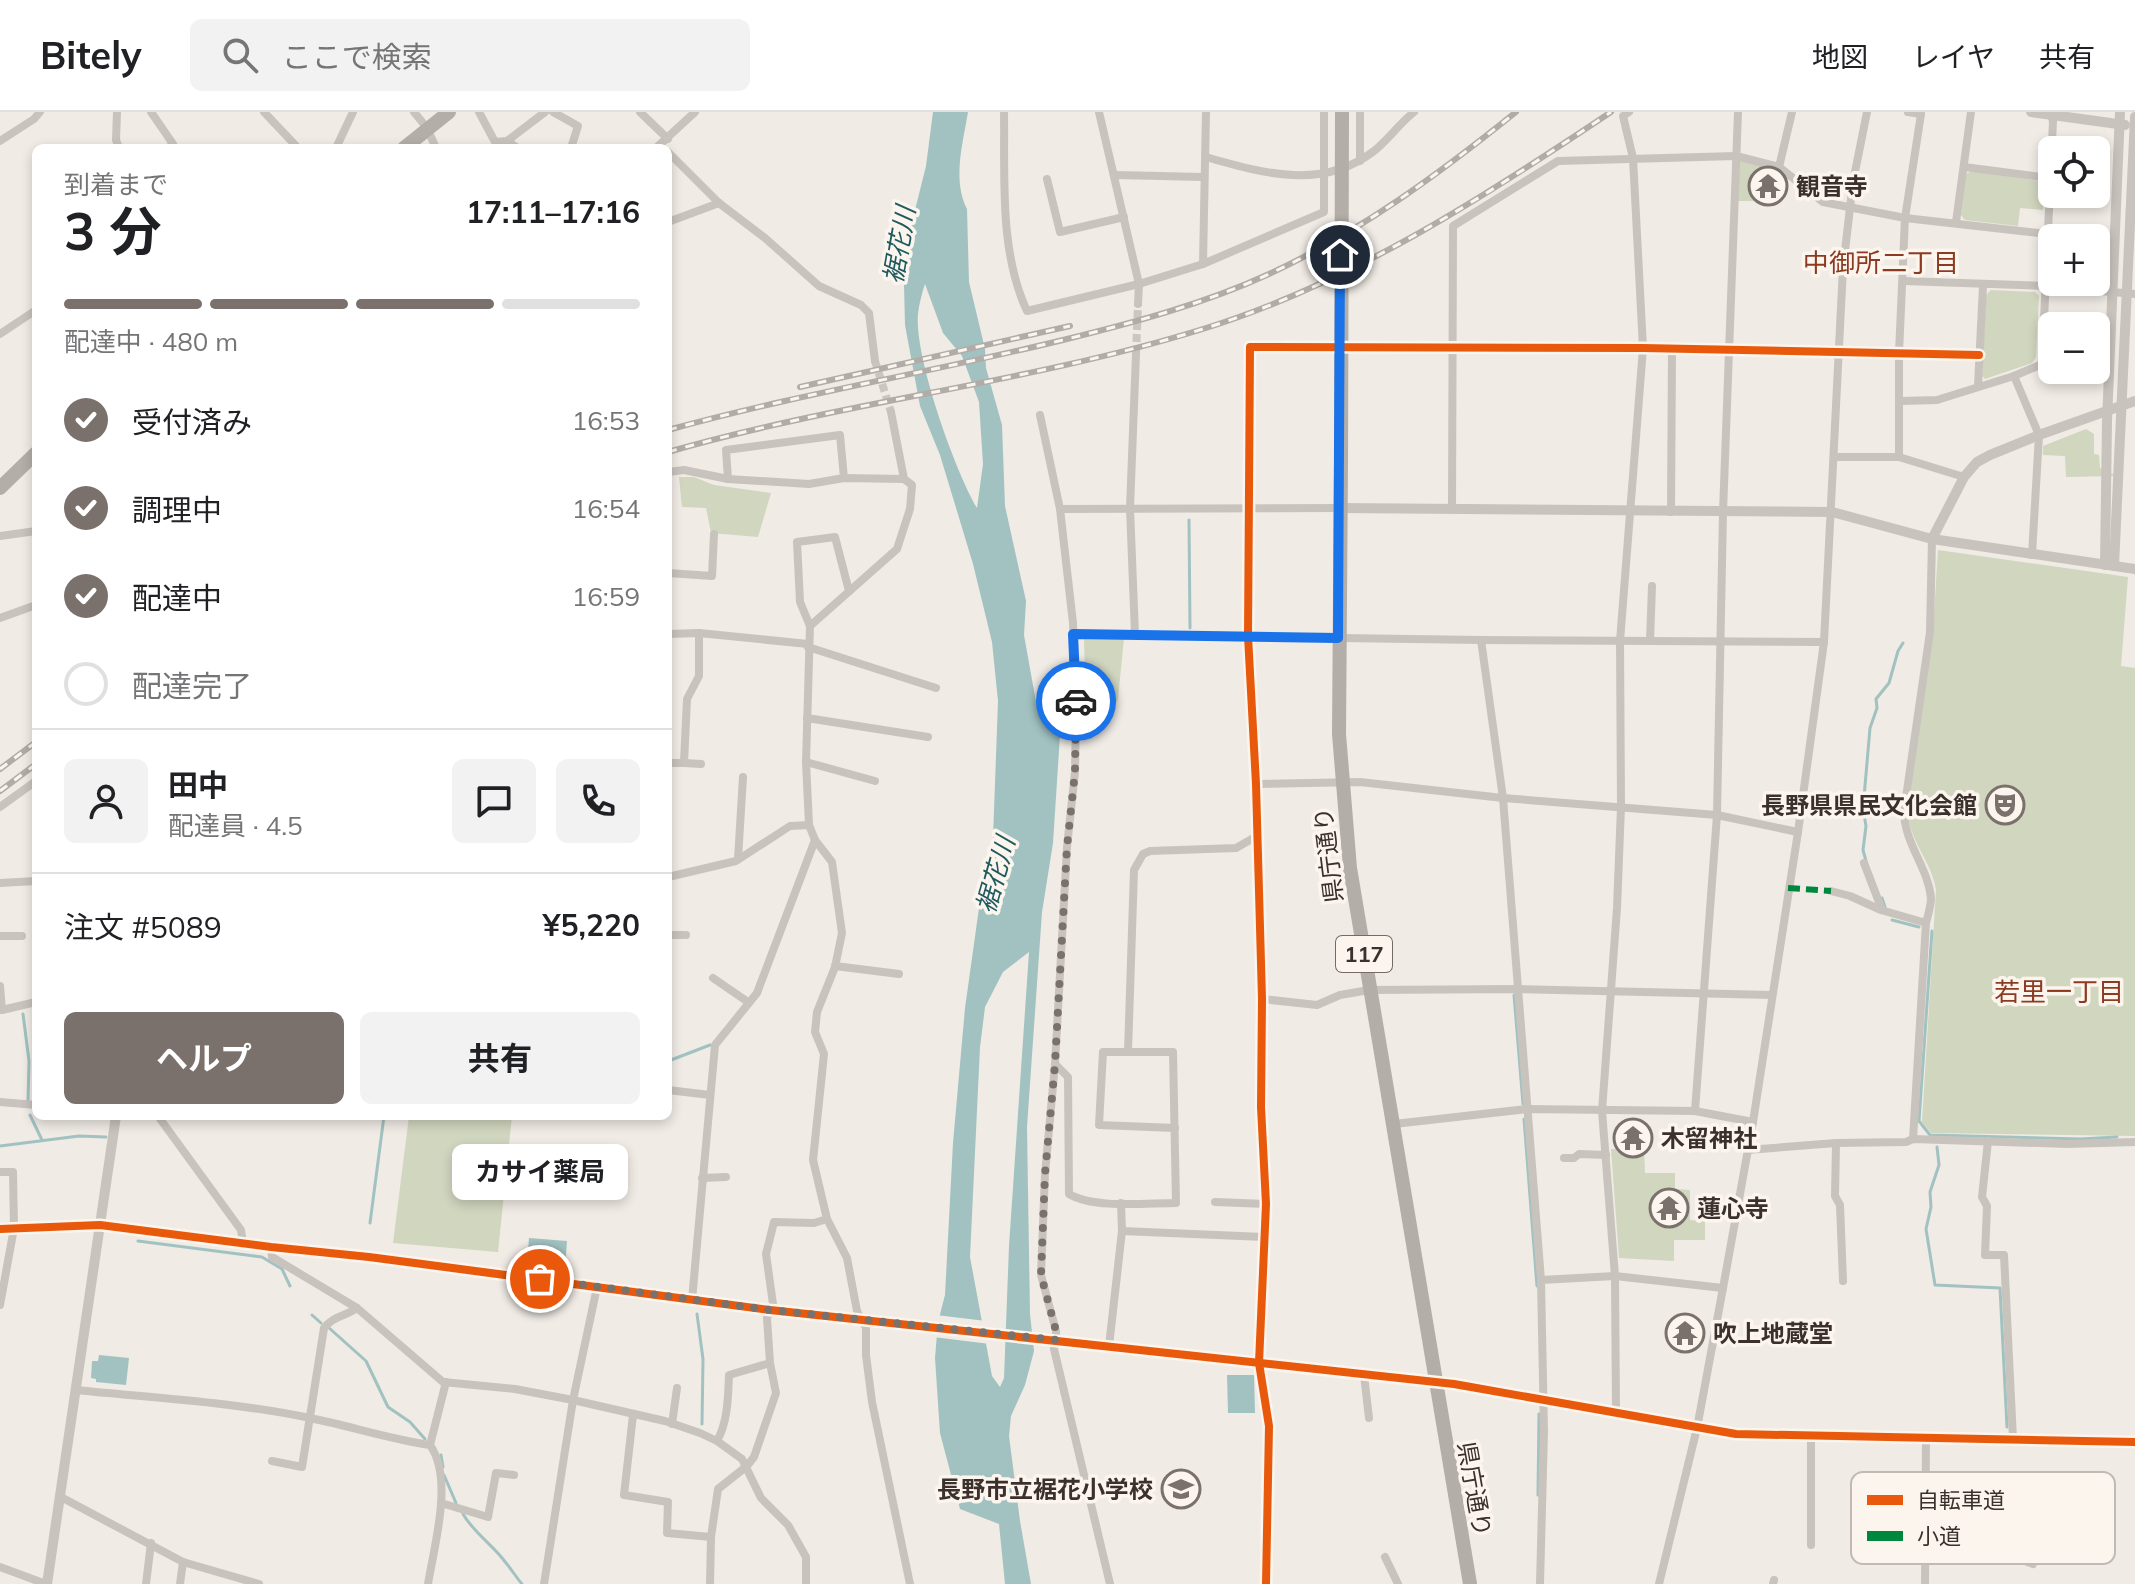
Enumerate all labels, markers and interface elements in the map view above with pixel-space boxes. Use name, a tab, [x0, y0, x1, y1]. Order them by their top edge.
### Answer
search box	[190, 19, 750, 91]
text: Bitely	[40, 31, 142, 79]
icon: search	[218, 33, 262, 77]
text: ここで検索	[282, 38, 432, 76]
text: 地図	[1812, 39, 1868, 74]
text: レイヤ	[1912, 39, 1995, 74]
text: 共有	[2039, 39, 2095, 74]
map controls	[2038, 136, 2110, 384]
button: locate	[2038, 136, 2110, 208]
temple icon: 観音寺	[1747, 165, 1789, 207]
text: 到着まで	[64, 168, 168, 201]
place label: 観音寺	[1796, 171, 1868, 201]
text: 17:11–17:16	[466, 193, 640, 231]
text: 3 分	[64, 198, 161, 263]
water label: 裾花川	[876, 201, 923, 286]
pin	[1306, 221, 1374, 289]
button: +	[2038, 224, 2110, 296]
icon: home	[1318, 233, 1362, 277]
district label: 中御所二丁目	[1803, 246, 1959, 279]
button: −	[2038, 312, 2110, 384]
text: 配達中 · 480 m	[64, 325, 238, 358]
icon: check	[64, 398, 108, 442]
text: 受付済み	[132, 403, 252, 441]
text: 16:53	[572, 404, 640, 437]
icon: check	[64, 486, 108, 530]
text: 調理中	[132, 491, 222, 529]
text: 16:54	[572, 492, 640, 525]
icon: check	[64, 574, 108, 618]
text: 配達中	[132, 579, 222, 617]
text: 16:59	[572, 580, 640, 613]
courier	[1036, 661, 1116, 741]
text: 配達完了	[132, 667, 252, 705]
icon: car	[1054, 679, 1098, 723]
button: person	[64, 759, 148, 843]
button: chat	[452, 759, 536, 843]
button: phone	[556, 759, 640, 843]
text: 田中	[168, 766, 228, 804]
theatre icon: 長野県県民文化会館	[1984, 784, 2026, 826]
place label: 長野県県民文化会館	[1761, 790, 1977, 820]
street label: 県庁通り	[1307, 806, 1349, 904]
text: 配達員 · 4.5	[168, 809, 303, 842]
water label: 裾花川	[968, 830, 1022, 917]
text: ¥5,220	[543, 906, 640, 944]
text: 注文 #5089	[64, 908, 222, 946]
road number: 117	[1336, 936, 1392, 972]
district label: 若里一丁目	[1994, 975, 2124, 1008]
button: ヘルプ	[64, 1012, 344, 1104]
button: 共有	[360, 1012, 640, 1104]
temple icon: 木留神社	[1612, 1117, 1654, 1159]
place label: 木留神社	[1661, 1123, 1757, 1153]
callout: カサイ薬局	[452, 1143, 628, 1199]
text: カサイ薬局	[475, 1155, 605, 1188]
temple icon: 蓮心寺	[1648, 1187, 1690, 1229]
place label: 蓮心寺	[1697, 1193, 1769, 1223]
pin	[506, 1245, 574, 1313]
icon: bag	[518, 1257, 562, 1301]
temple icon: 吹上地蔵堂	[1664, 1312, 1706, 1354]
place label: 吹上地蔵堂	[1713, 1318, 1833, 1348]
street label: 県庁通り	[1452, 1439, 1498, 1539]
school or university icon: 長野市立裾花小学校	[1160, 1468, 1202, 1510]
legend	[1851, 1472, 2115, 1564]
place label: 長野市立裾花小学校	[937, 1474, 1153, 1504]
text: 自転車道	[1917, 1486, 2005, 1514]
text: 小道	[1917, 1522, 1961, 1550]

